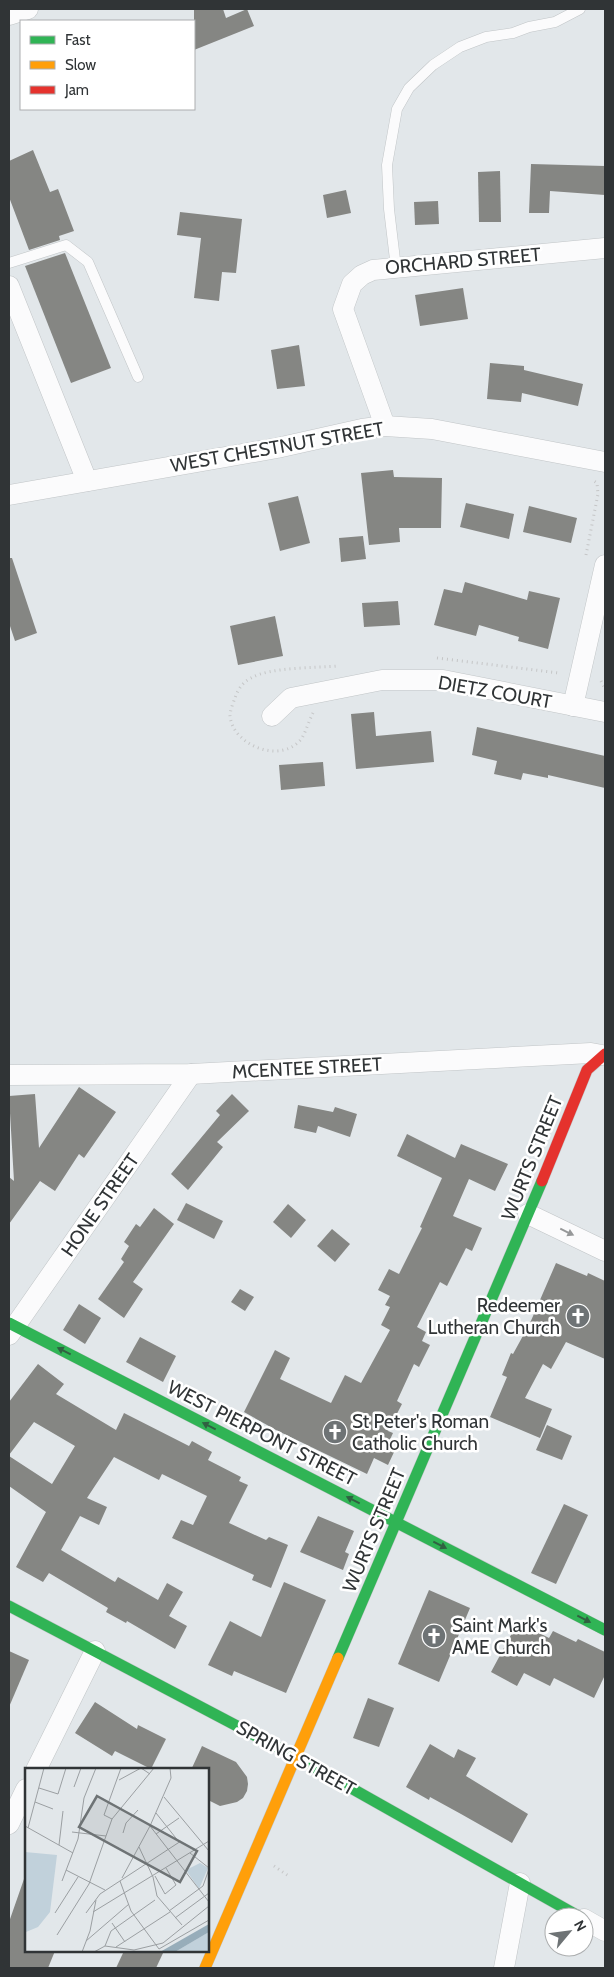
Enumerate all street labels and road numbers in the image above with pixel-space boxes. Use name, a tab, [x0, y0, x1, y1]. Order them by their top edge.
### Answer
street label: ORCHARD STREET	[384, 243, 542, 279]
street label: WEST CHESTNUT STREET	[169, 417, 385, 477]
street label: DIETZ COURT	[436, 671, 554, 713]
street label: MCENTEE STREET	[231, 1053, 383, 1083]
street label: WURTS STREET	[497, 1092, 567, 1224]
street label: HONE STREET	[56, 1149, 144, 1261]
street label: WEST PIERPONT STREET	[164, 1375, 360, 1491]
street label: WURTS STREET	[338, 1465, 410, 1595]
street label: SPRING STREET	[232, 1716, 360, 1800]

